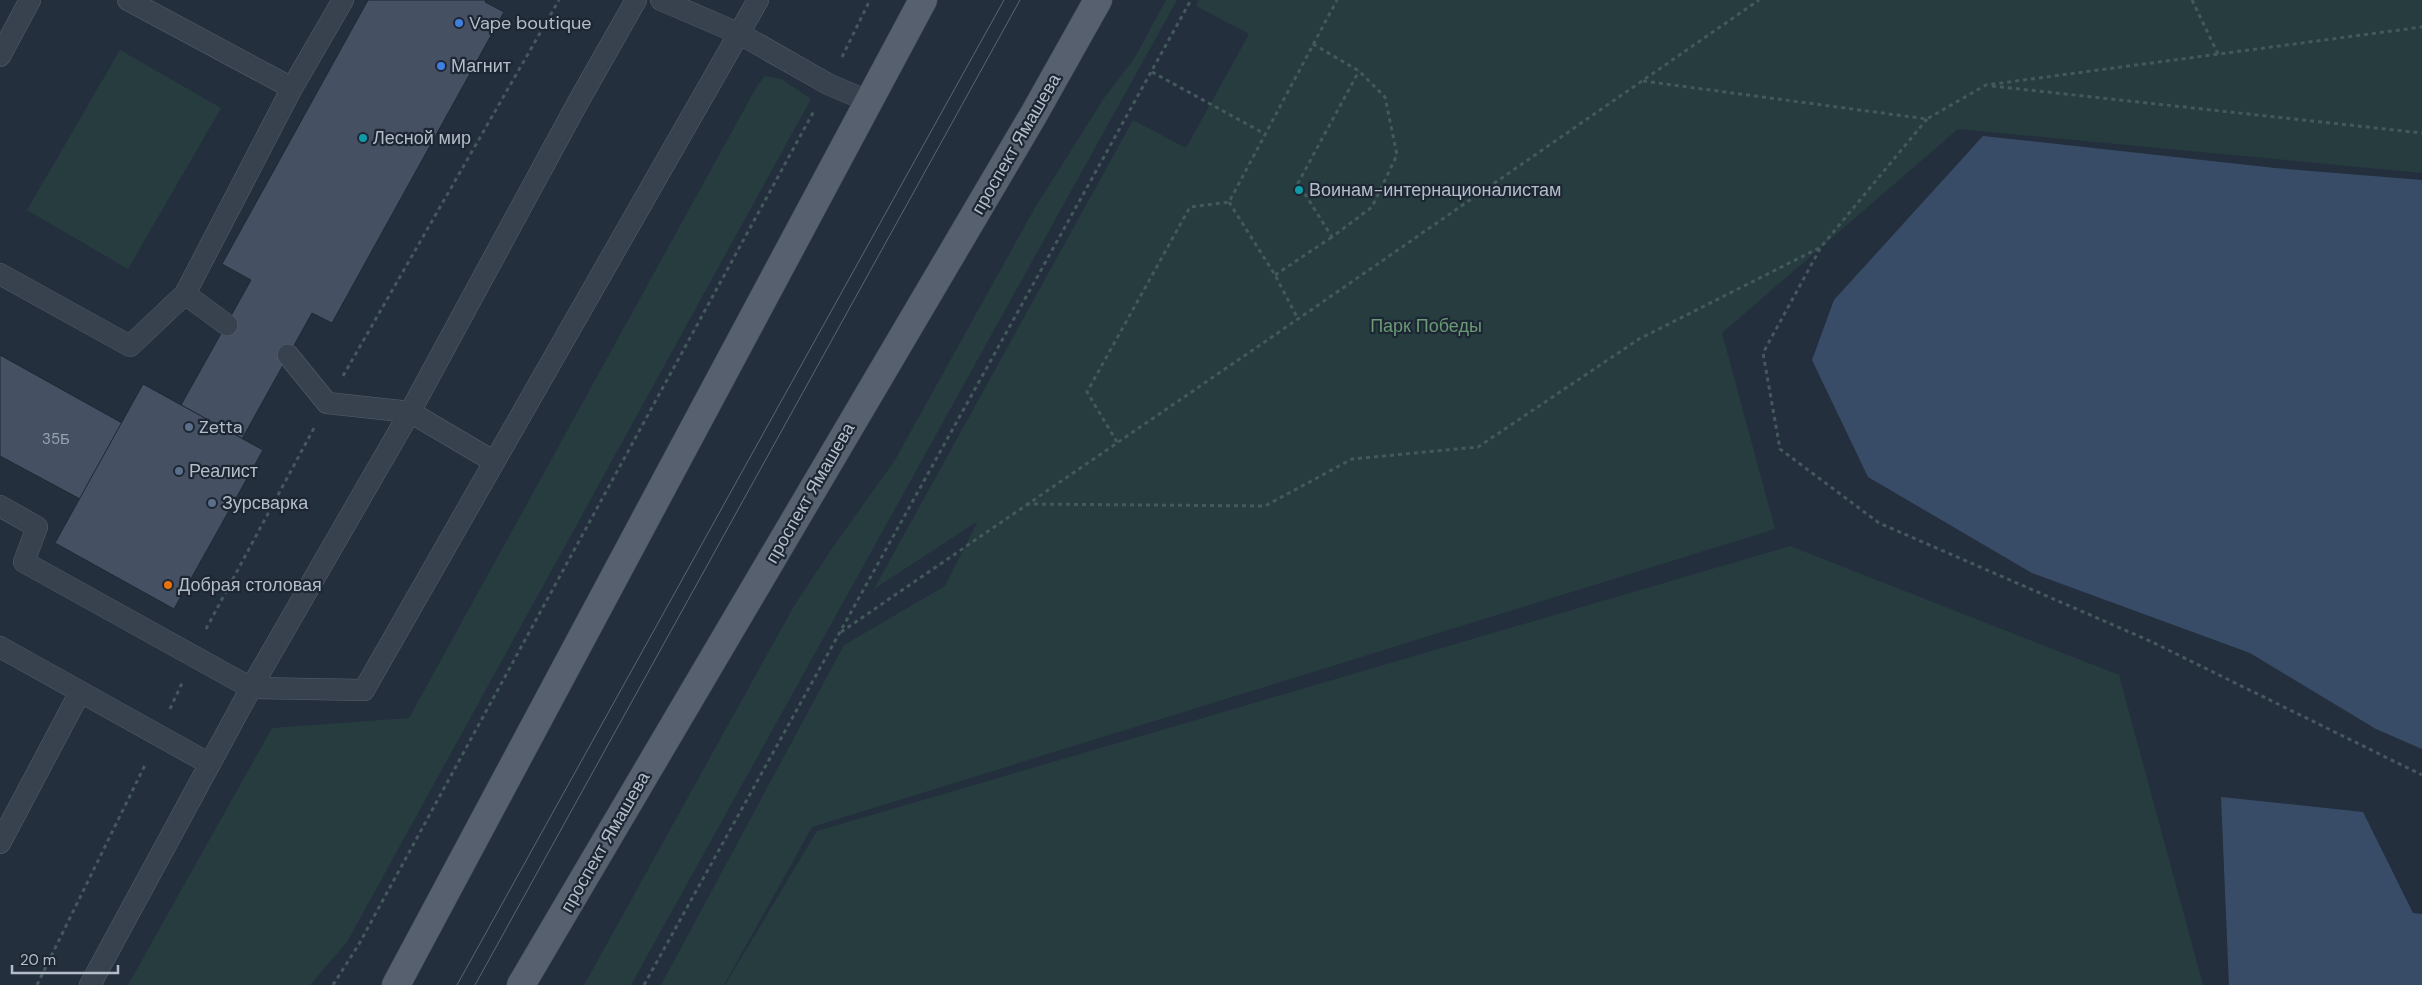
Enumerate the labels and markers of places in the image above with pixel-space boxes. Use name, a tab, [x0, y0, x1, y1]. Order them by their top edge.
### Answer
place label: Vape boutique	[469, 11, 592, 35]
marker: Vape boutique	[453, 17, 465, 29]
place label: Магнит	[451, 54, 511, 78]
marker: Магнит	[435, 60, 447, 72]
place label: Лесной мир	[373, 126, 471, 150]
marker: Лесной мир	[357, 132, 369, 144]
place label: Воинам-интернационалистам	[1309, 178, 1561, 202]
marker: Воинам-интернационалистам	[1293, 184, 1305, 196]
place label: Zetta	[199, 415, 243, 439]
marker: Zetta	[183, 421, 195, 433]
place label: Реалист	[189, 459, 258, 483]
marker: Реалист	[173, 465, 185, 477]
place label: Зурсварка	[222, 491, 309, 515]
marker: Зурсварка	[206, 497, 218, 509]
place label: Добрая столовая	[178, 573, 322, 597]
marker: Добрая столовая	[162, 579, 174, 591]

